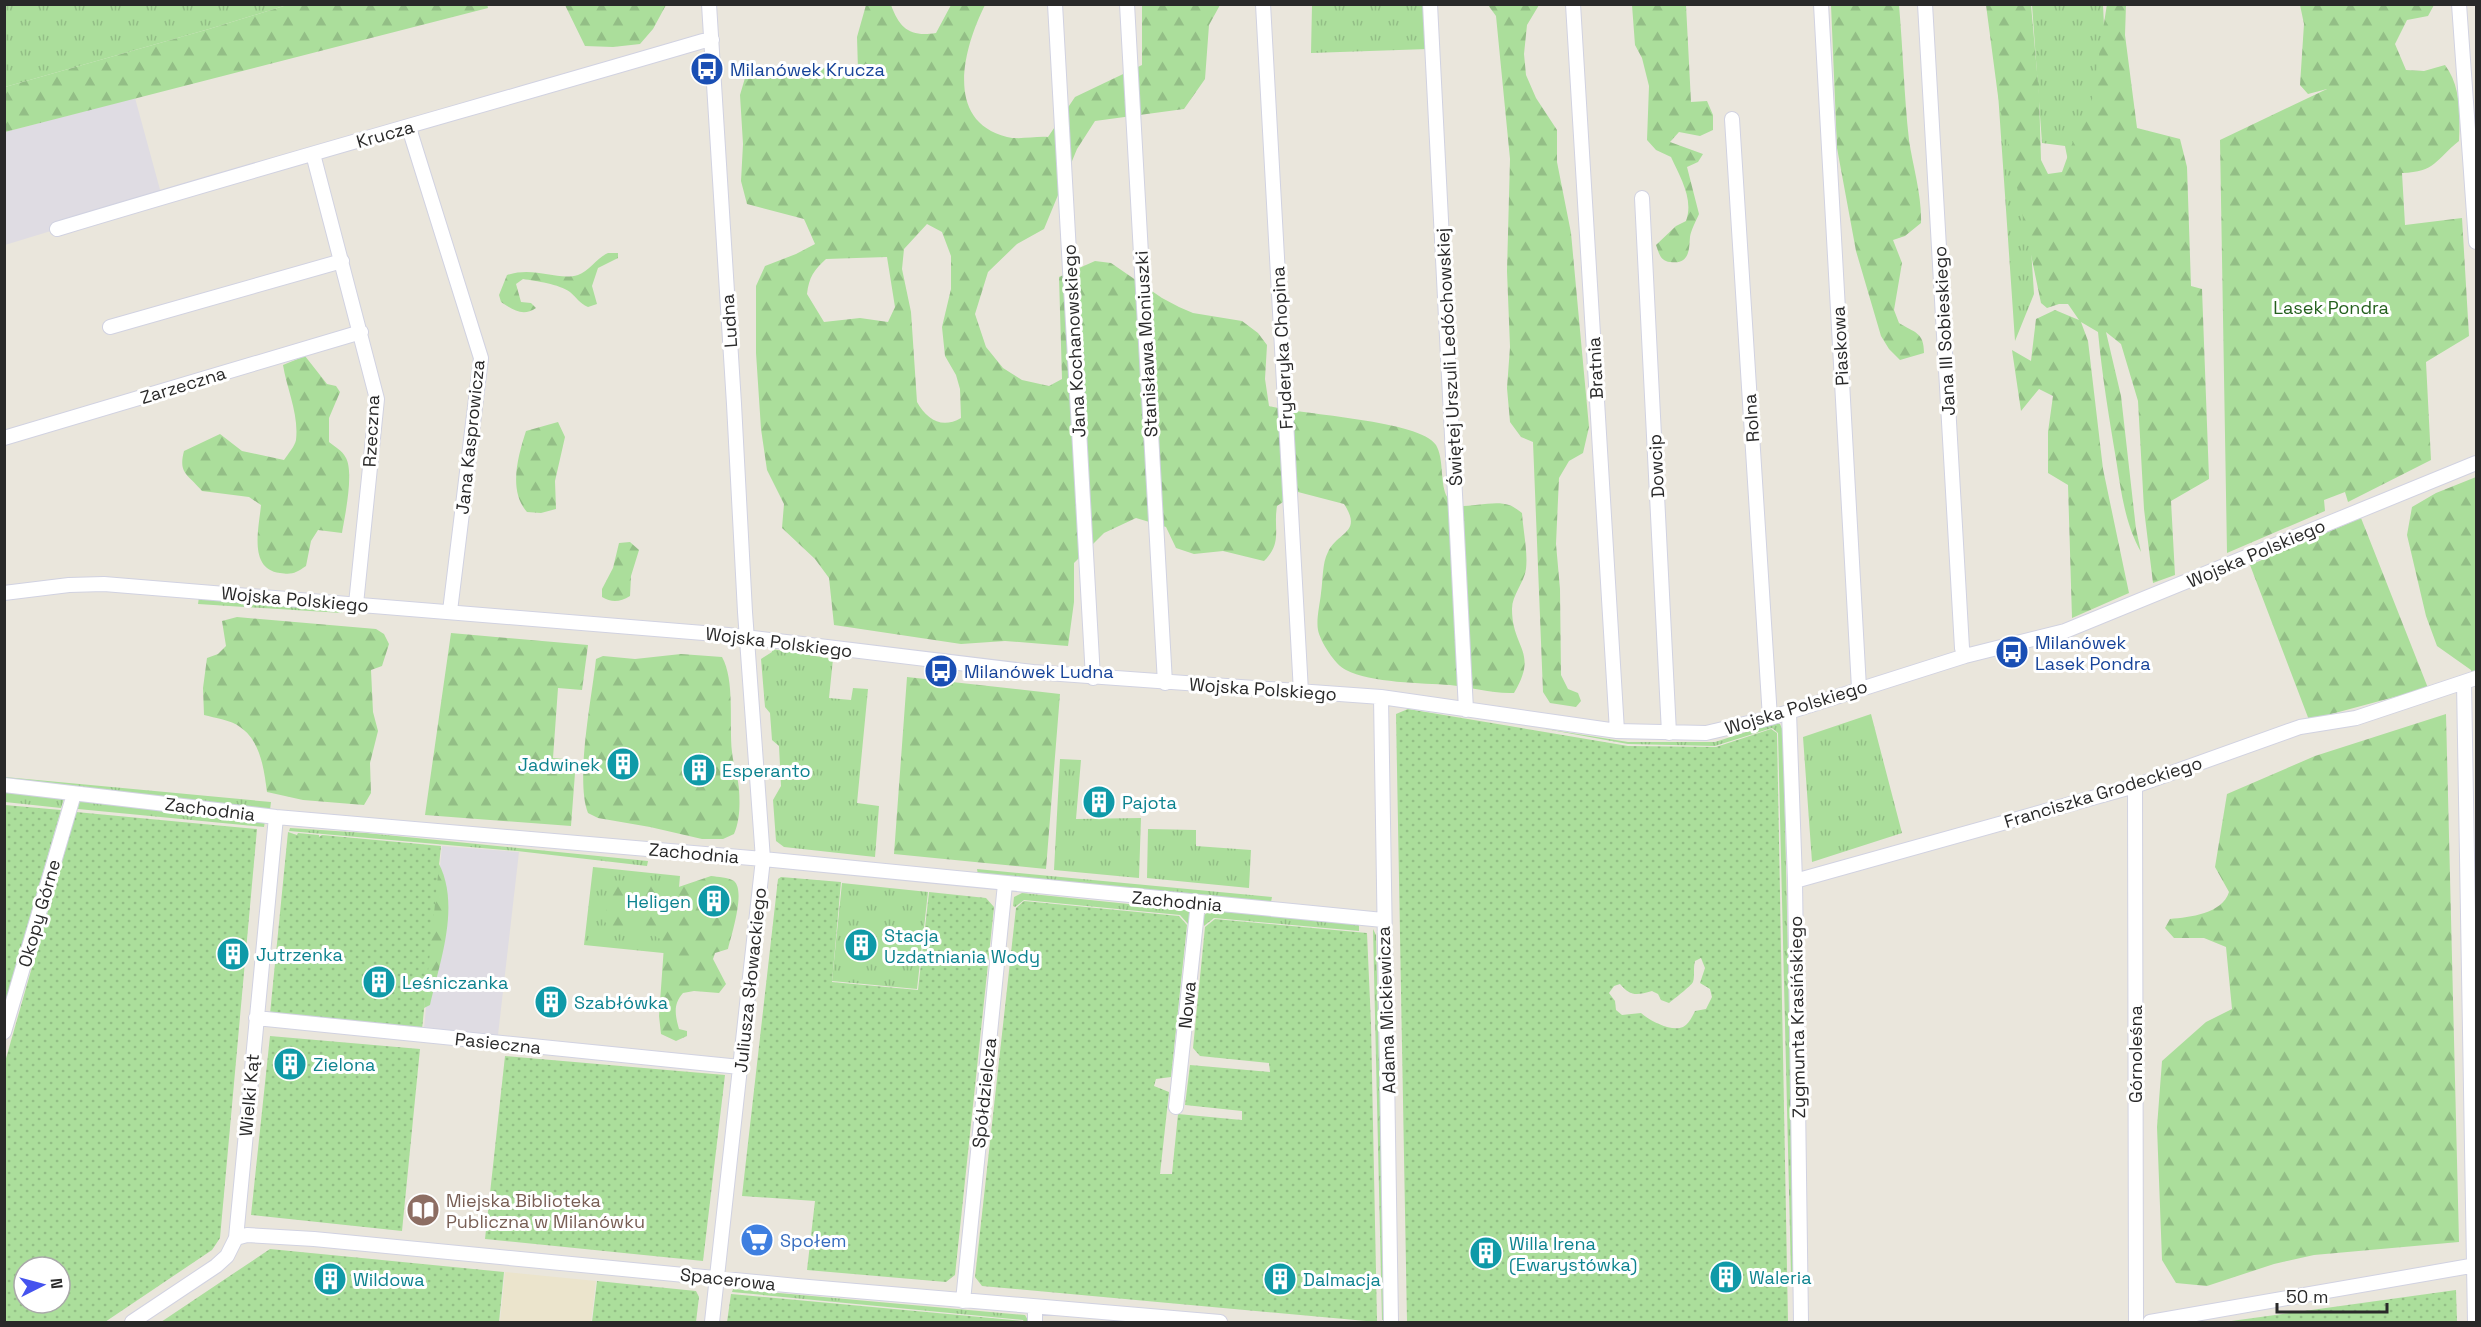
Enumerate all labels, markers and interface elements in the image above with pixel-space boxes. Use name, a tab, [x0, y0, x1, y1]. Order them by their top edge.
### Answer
bus stop icon: Milanówek Krucza	[689, 51, 725, 87]
place label: Milanówek Krucza	[730, 58, 885, 81]
street label: Krucza	[354, 115, 416, 153]
street label: Świętej Urszuli Ledóchowskiej	[1431, 227, 1467, 487]
street label: Jana Kochanowskiego	[1057, 244, 1091, 438]
street label: Jana III Sobieskiego	[1928, 245, 1960, 417]
street label: Stanisława Moniuszki	[1130, 250, 1162, 438]
street label: Fryderyka Chopina	[1266, 266, 1298, 430]
street label: Ludna	[716, 293, 742, 349]
park label: Lasek Pondra	[2273, 296, 2389, 319]
street label: Piaskowa	[1826, 306, 1854, 386]
street label: Bratnia	[1582, 336, 1608, 400]
street label: Jana Kasprowicza	[450, 359, 490, 515]
street label: Zarzeczna	[137, 361, 229, 409]
street label: Rolna	[1738, 393, 1764, 443]
street label: Rzeczna	[358, 394, 384, 468]
street label: Dowcip	[1643, 433, 1669, 499]
street label: Wojska Polskiego	[2183, 514, 2329, 592]
street label: Wojska Polskiego	[220, 581, 370, 617]
street label: Wojska Polskiego	[704, 622, 854, 662]
place label: Milanówek Lasek Pondra	[2035, 631, 2151, 675]
bus stop icon: Milanówek Lasek Pondra	[1994, 634, 2030, 670]
bus stop icon: Milanówek Ludna	[923, 653, 959, 689]
place label: Milanówek Ludna	[964, 660, 1114, 683]
street label: Wojska Polskiego	[1188, 672, 1338, 706]
street label: Wojska Polskiego	[1722, 674, 1870, 740]
building icon: Jadwinek	[605, 746, 641, 782]
street label: Franciszka Grodeckiego	[2001, 751, 2205, 833]
building icon: Esperanto	[681, 752, 717, 788]
place label: Jadwinek	[518, 753, 600, 776]
place label: Esperanto	[722, 759, 811, 782]
building icon: Pajota	[1081, 784, 1117, 820]
place label: Pajota	[1122, 791, 1177, 814]
street label: Zachodnia	[164, 792, 256, 826]
street label: Zachodnia	[648, 838, 740, 868]
street label: Okopy Górne	[13, 856, 65, 970]
building icon: Heligen	[696, 883, 732, 919]
street label: Juliusza Słowackiego	[729, 886, 771, 1074]
street label: Zachodnia	[1131, 886, 1223, 916]
place label: Heligen	[626, 890, 691, 913]
street label: Zygmunta Krasińskiego	[1784, 915, 1810, 1119]
place label: Stacja Uzdatniania Wody	[884, 924, 1040, 968]
street label: Adama Mickiewicza	[1372, 926, 1400, 1094]
building icon: Stacja Uzdatniania Wody	[843, 927, 879, 963]
building icon: Jutrzenka	[215, 936, 251, 972]
place label: Jutrzenka	[256, 943, 343, 966]
building icon: Leśniczanka	[361, 964, 397, 1000]
place label: Leśniczanka	[402, 971, 508, 994]
street label: Nowa	[1173, 980, 1201, 1030]
building icon: Szabłówka	[533, 984, 569, 1020]
place label: Szabłówka	[574, 991, 668, 1014]
street label: Górnoleśna	[2124, 1005, 2147, 1103]
street label: Pasieczna	[454, 1027, 542, 1059]
street label: Spółdzielcza	[967, 1037, 1001, 1149]
building icon: Zielona	[272, 1046, 308, 1082]
street label: Wielki Kąt	[234, 1053, 264, 1137]
place label: Zielona	[313, 1053, 375, 1076]
place label: Miejska Biblioteka Publiczna w Milanówku	[446, 1189, 645, 1233]
library icon: Miejska Biblioteka Publiczna w Milanówku	[405, 1192, 441, 1228]
supermarket icon: Społem	[739, 1222, 775, 1258]
place label: Społem	[780, 1229, 847, 1252]
place label: Willa Irena (Ewarystówka)	[1509, 1232, 1637, 1276]
building icon: Willa Irena (Ewarystówka)	[1468, 1235, 1504, 1271]
north arrow	[12, 1255, 72, 1315]
building icon: Waleria	[1708, 1259, 1744, 1295]
building icon: Wildowa	[312, 1261, 348, 1297]
building icon: Dalmacja	[1262, 1261, 1298, 1297]
street label: Spacerowa	[679, 1263, 777, 1295]
place label: Waleria	[1749, 1266, 1812, 1289]
place label: Wildowa	[353, 1268, 425, 1291]
place label: Dalmacja	[1303, 1268, 1381, 1291]
scale bar	[2277, 1276, 2386, 1314]
text: N	[45, 1277, 67, 1290]
text: 50 m	[2286, 1285, 2328, 1308]

